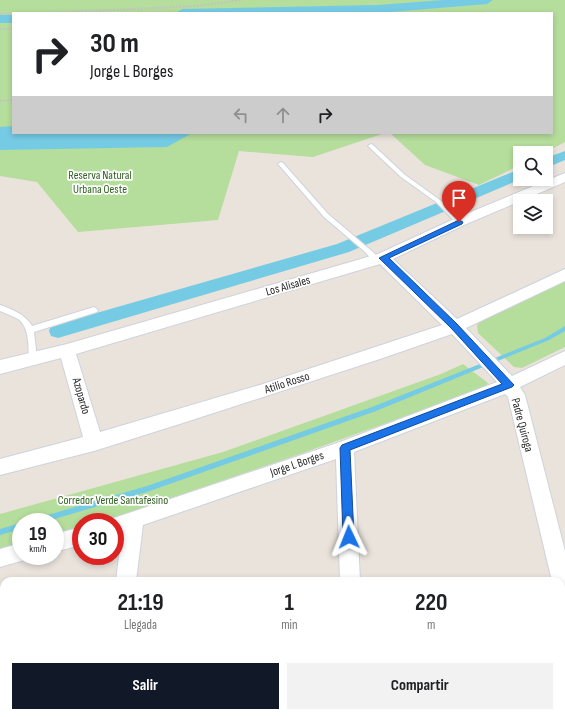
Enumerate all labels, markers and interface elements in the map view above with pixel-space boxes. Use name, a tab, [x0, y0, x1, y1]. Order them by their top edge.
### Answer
text: 30 m	[90, 27, 139, 60]
icon: right	[24, 28, 76, 80]
text: Jorge L Borges	[90, 61, 174, 82]
icon: left	[230, 104, 252, 126]
icon: ahead	[272, 104, 294, 126]
icon: right	[314, 104, 336, 126]
map controls	[513, 146, 553, 234]
button: search	[513, 146, 553, 186]
park label: Reserva Natural Urbana Oeste	[68, 168, 132, 197]
pin	[442, 181, 476, 222]
icon: arrive	[448, 187, 470, 209]
button: layers	[513, 194, 553, 234]
street label: Los Alisales	[264, 272, 312, 300]
street label: Atilio Rosso	[262, 369, 311, 398]
street label: Azopardo	[68, 375, 93, 416]
street label: Padre Quiroga	[508, 396, 536, 454]
street label: Jorge L Borges	[267, 448, 326, 480]
park label: Corredor Verde Santafesino	[58, 493, 168, 508]
speed limit sign: 30	[72, 513, 124, 565]
position arrow	[328, 516, 370, 558]
text: 19	[29, 522, 47, 546]
text: km/h	[29, 543, 47, 555]
text: 21:19	[118, 588, 164, 617]
text: 1	[285, 588, 294, 617]
text: 220	[415, 588, 447, 617]
text: Llegada	[124, 617, 157, 633]
text: min	[281, 617, 297, 633]
text: m	[427, 617, 435, 633]
button: Salir	[12, 663, 279, 709]
button: Compartir	[287, 663, 553, 709]

